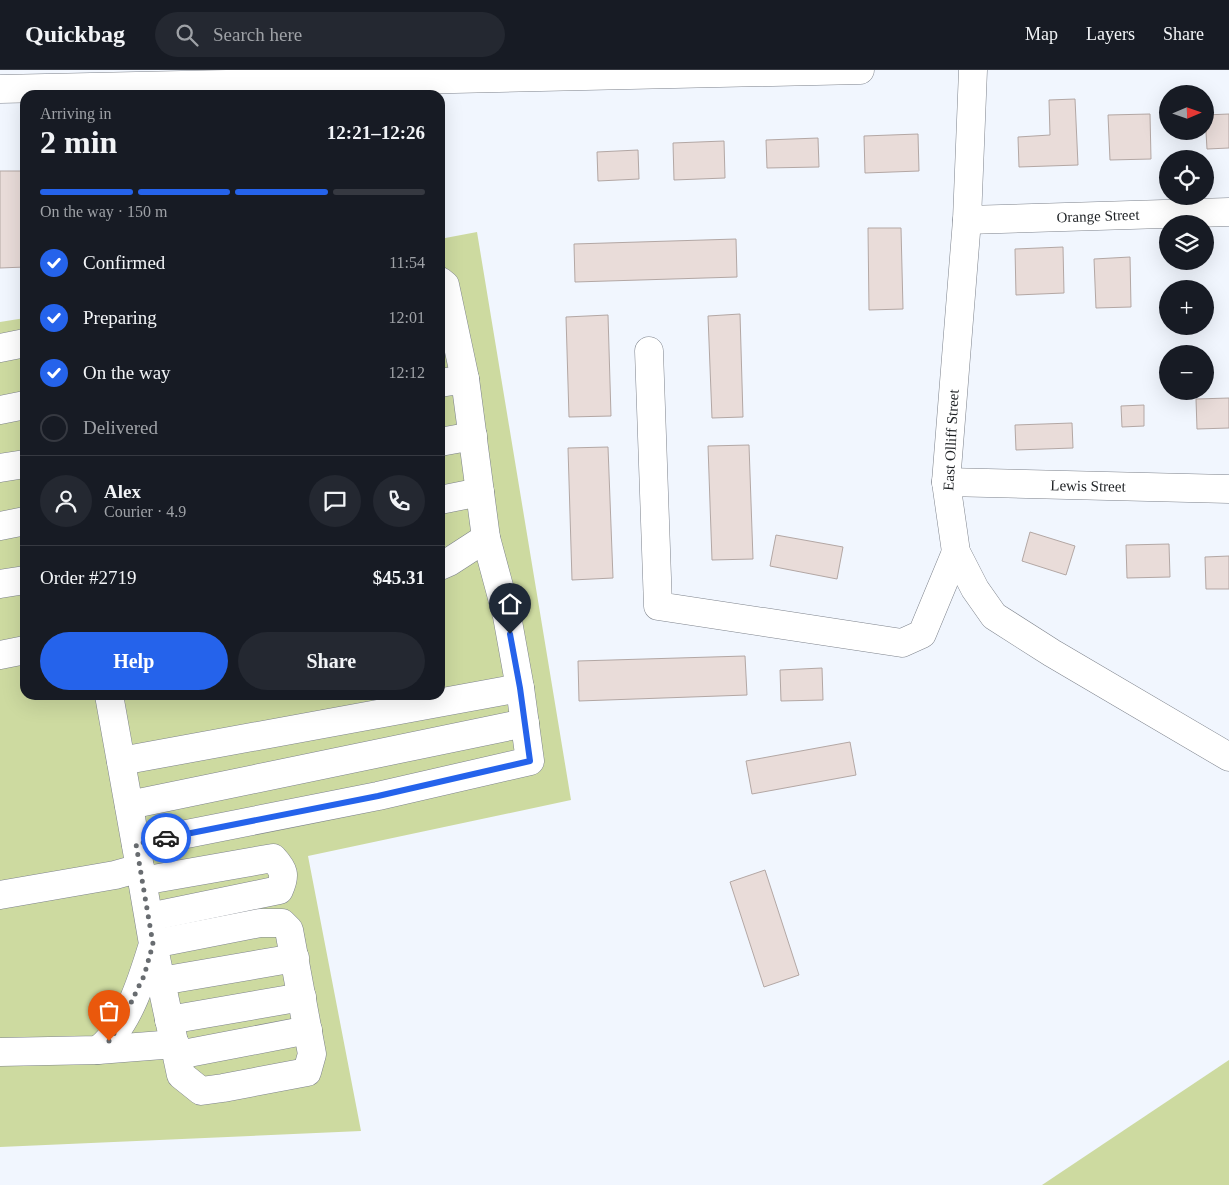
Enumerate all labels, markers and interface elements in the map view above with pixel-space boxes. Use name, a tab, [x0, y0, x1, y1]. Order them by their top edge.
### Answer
search box	[155, 12, 505, 57]
text: Quickbag	[25, 21, 125, 47]
icon: search	[173, 21, 201, 49]
text: Search here	[213, 24, 302, 45]
text: Map	[1025, 24, 1058, 44]
text: Layers	[1086, 24, 1135, 44]
text: Share	[1163, 24, 1204, 44]
north arrow	[1159, 85, 1214, 140]
map controls	[1159, 85, 1214, 400]
text: Arriving in	[40, 105, 112, 122]
text: 12:21–12:26	[327, 122, 425, 143]
text: 2 min	[40, 124, 117, 160]
button: locate	[1159, 150, 1214, 205]
text: On the way · 150 m	[40, 203, 168, 220]
street label: Orange Street	[1056, 207, 1141, 225]
button: layers	[1159, 215, 1214, 270]
icon: check	[40, 249, 68, 277]
text: Confirmed	[83, 252, 165, 273]
text: 11:54	[389, 254, 425, 271]
button: +	[1159, 280, 1214, 335]
icon: check	[40, 304, 68, 332]
text: Preparing	[83, 307, 157, 328]
text: 12:01	[389, 309, 425, 326]
button: −	[1159, 345, 1214, 400]
icon: check	[40, 359, 68, 387]
text: On the way	[83, 362, 171, 383]
text: 12:12	[389, 364, 425, 381]
street label: East Olliff Street	[940, 388, 962, 491]
text: Delivered	[83, 417, 158, 438]
button: person	[40, 475, 92, 527]
button: chat	[309, 475, 361, 527]
button: phone	[373, 475, 425, 527]
street label: Lewis Street	[1050, 477, 1127, 495]
text: Alex	[104, 481, 141, 502]
text: Courier · 4.9	[104, 503, 186, 520]
text: Order #2719	[40, 567, 137, 588]
text: $45.31	[373, 567, 425, 588]
pin	[489, 583, 531, 634]
icon: home	[496, 590, 524, 618]
button: Help	[40, 632, 228, 690]
button: Share	[238, 632, 425, 690]
courier	[141, 813, 191, 863]
icon: car	[152, 824, 180, 852]
pin	[88, 990, 130, 1041]
icon: bag	[95, 997, 123, 1025]

